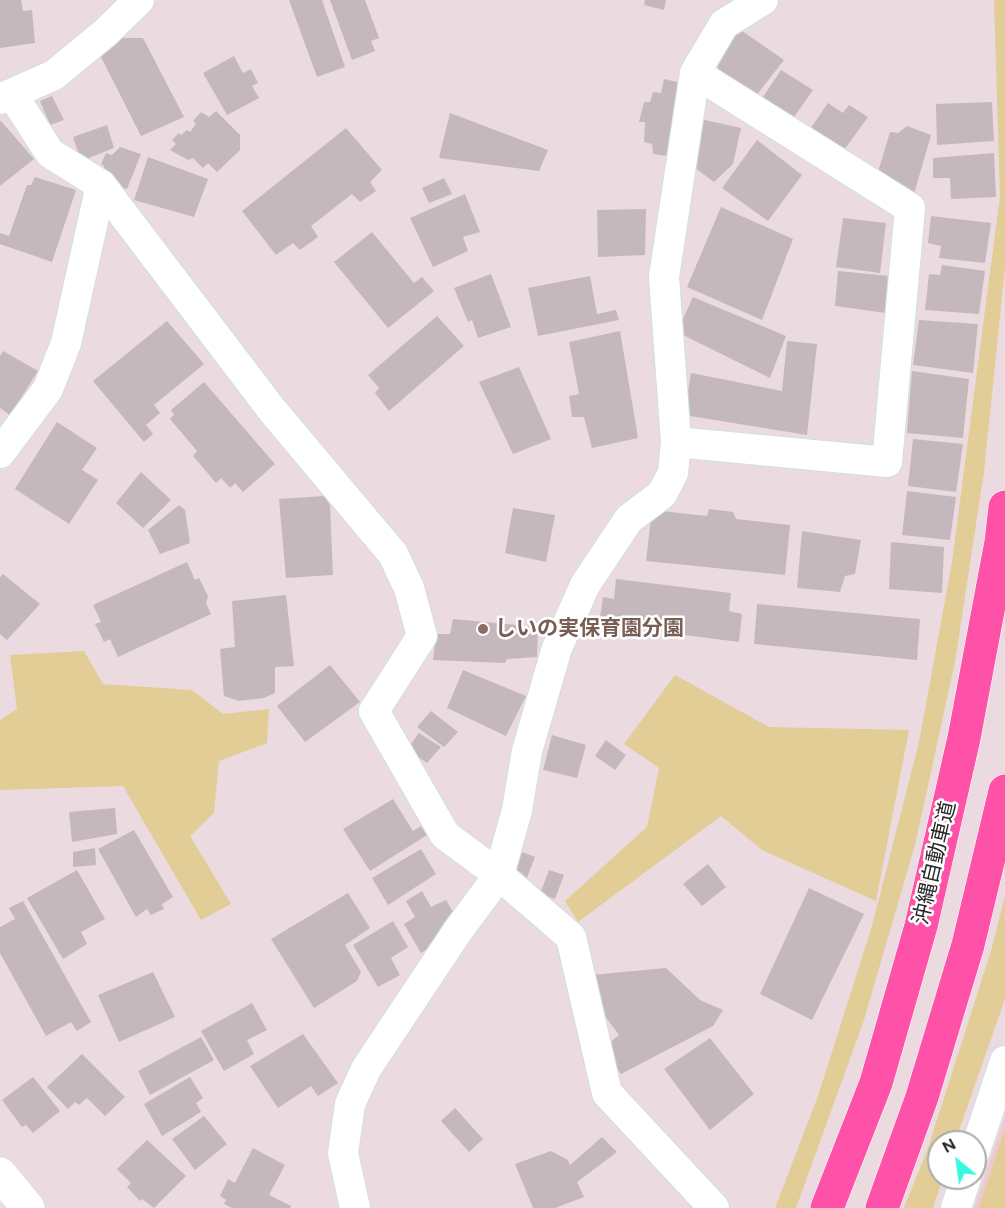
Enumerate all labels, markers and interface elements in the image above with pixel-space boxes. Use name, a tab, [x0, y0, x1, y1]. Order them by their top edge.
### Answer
place label: しいの実保育園分園	[495, 616, 684, 642]
marker: しいの実保育園分園	[476, 622, 490, 636]
street label: 沖縄自動車道	[909, 799, 961, 927]
north arrow	[927, 1130, 987, 1190]
text: N	[939, 1134, 959, 1157]

